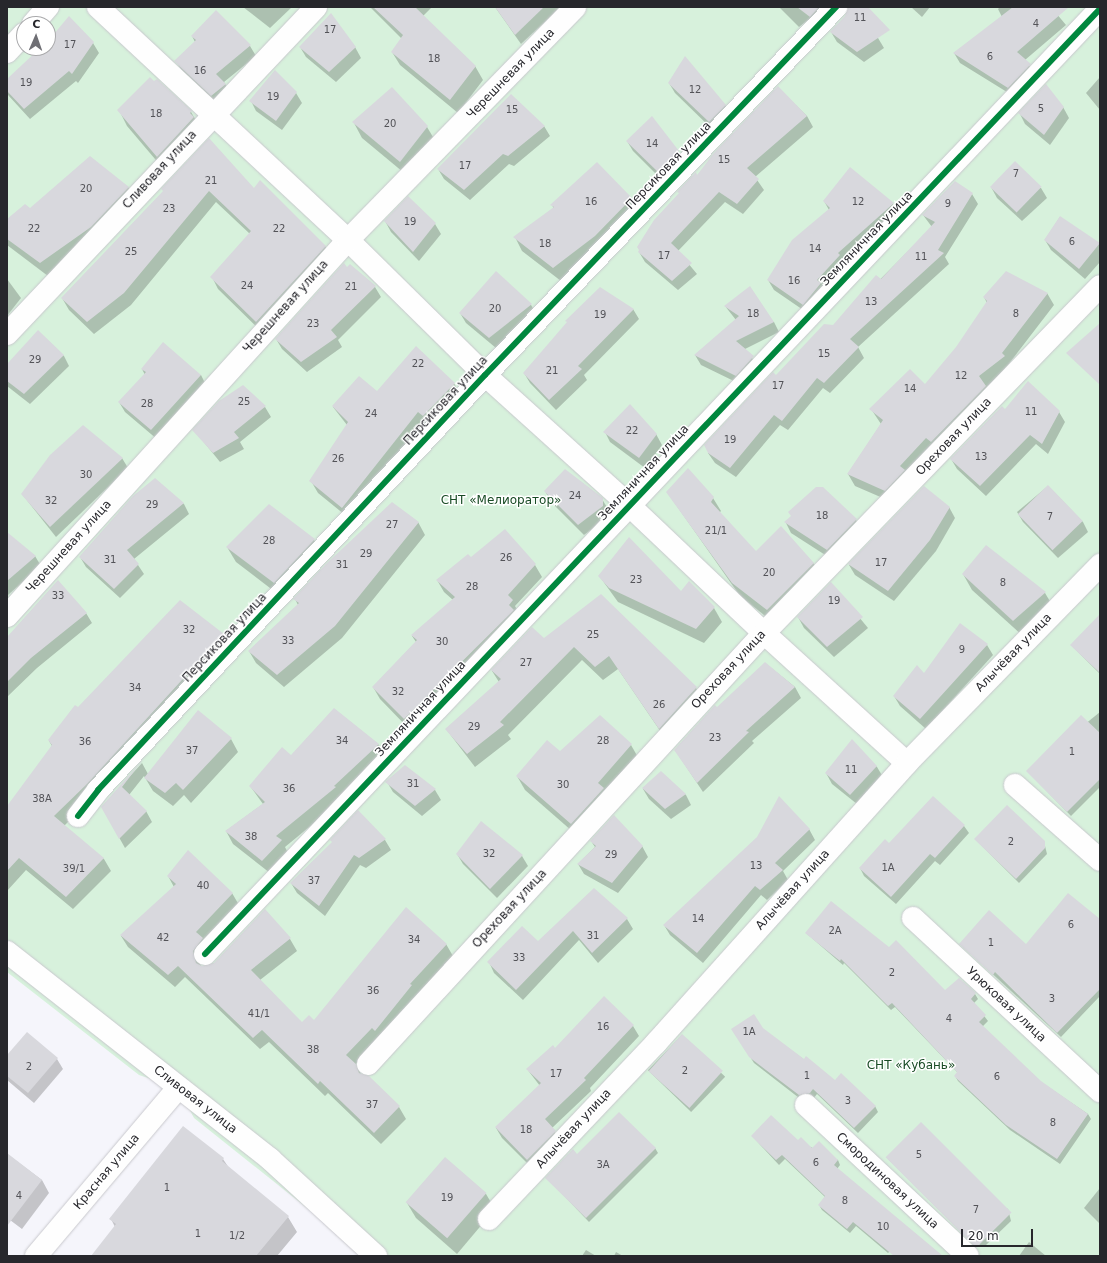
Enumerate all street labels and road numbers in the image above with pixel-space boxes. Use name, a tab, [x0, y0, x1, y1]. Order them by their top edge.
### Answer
street label: Черешневая улица	[464, 26, 558, 122]
street label: Персиковая улица	[623, 119, 715, 213]
street label: Сливовая улица	[120, 128, 200, 212]
street label: Земляничная улица	[818, 189, 916, 289]
street label: Черешневая улица	[240, 257, 332, 357]
street label: Персиковая улица	[401, 353, 491, 449]
street label: Ореховая улица	[913, 395, 995, 479]
street label: Земляничная улица	[596, 422, 692, 524]
street label: Черешневая улица	[23, 497, 115, 597]
street label: Персиковая улица	[180, 590, 270, 686]
street label: Алычёвая улица	[973, 611, 1055, 695]
street label: Ореховая улица	[689, 628, 769, 712]
street label: Земляничная улица	[373, 658, 469, 760]
street label: Алычёвая улица	[753, 847, 833, 933]
street label: Ореховая улица	[470, 867, 550, 951]
street label: Урюковая улица	[963, 965, 1049, 1045]
street label: Сливовая улица	[150, 1063, 240, 1137]
street label: Алычёвая улица	[533, 1086, 615, 1172]
street label: Смородиновая улица	[833, 1130, 941, 1232]
street label: Красная улица	[71, 1131, 143, 1213]

